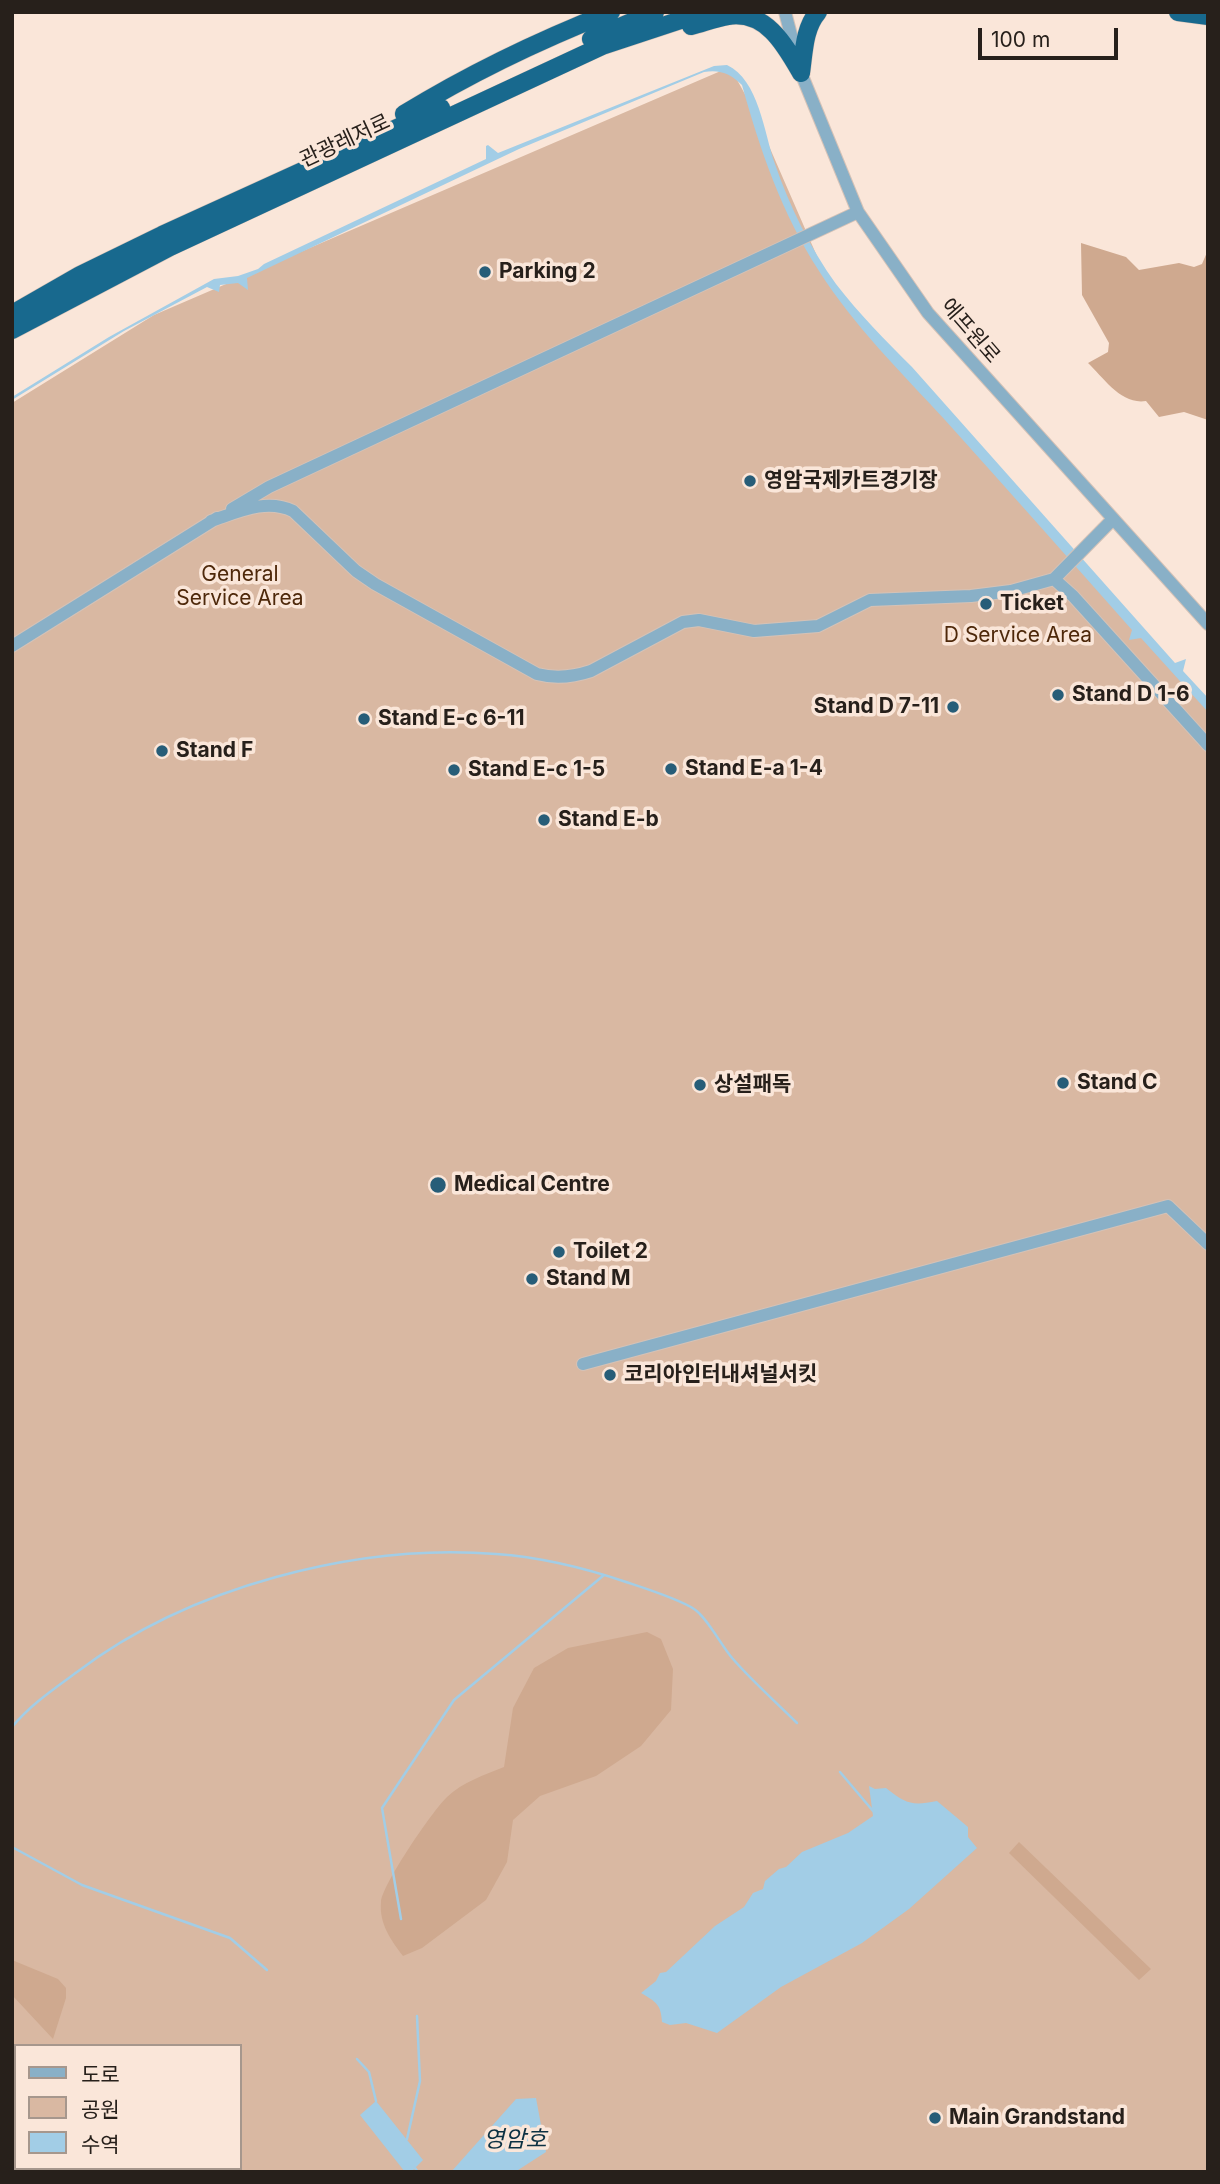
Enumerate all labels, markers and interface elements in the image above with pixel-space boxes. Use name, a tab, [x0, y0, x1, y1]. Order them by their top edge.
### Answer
scale bar	[982, 14, 1122, 58]
text: 100 m	[991, 27, 1050, 52]
street label: 관광레저로	[296, 109, 394, 173]
place label: Parking 2	[499, 259, 596, 285]
marker: Parking 2	[477, 264, 493, 280]
street label: 에프원로	[935, 294, 1005, 368]
place label: 영암국제카트경기장	[764, 468, 938, 494]
marker: 영암국제카트경기장	[742, 473, 758, 489]
park label: General Service Area	[176, 562, 304, 612]
place label: Ticket	[1000, 591, 1064, 617]
marker: Ticket	[978, 596, 994, 612]
park label: D Service Area	[944, 623, 1092, 649]
place label: Stand D 1-6	[1072, 682, 1190, 708]
marker: Stand D 1-6	[1050, 687, 1066, 703]
place label: Stand D 7-11	[814, 694, 939, 720]
marker: Stand D 7-11	[945, 699, 961, 715]
place label: Stand E-c 6-11	[378, 706, 524, 732]
marker: Stand E-c 6-11	[356, 711, 372, 727]
place label: Stand F	[176, 738, 253, 764]
marker: Stand F	[154, 743, 170, 759]
place label: Stand E-a 1-4	[685, 756, 823, 782]
place label: Stand E-c 1-5	[468, 757, 605, 783]
marker: Stand E-a 1-4	[663, 761, 679, 777]
marker: Stand E-c 1-5	[446, 762, 462, 778]
place label: Stand E-b	[558, 807, 659, 833]
marker: Stand E-b	[536, 812, 552, 828]
place label: Stand C	[1077, 1070, 1158, 1096]
place label: 상설패독	[714, 1072, 791, 1098]
marker: Stand C	[1055, 1075, 1071, 1091]
marker: 상설패독	[692, 1077, 708, 1093]
place label: Medical Centre	[454, 1172, 610, 1198]
marker: Medical Centre	[428, 1175, 448, 1195]
place label: Toilet 2	[573, 1239, 648, 1265]
marker: Toilet 2	[551, 1244, 567, 1260]
place label: Stand M	[546, 1266, 631, 1292]
marker: Stand M	[524, 1271, 540, 1287]
place label: 코리아인터내셔널서킷	[624, 1362, 817, 1388]
marker: 코리아인터내셔널서킷	[602, 1367, 618, 1383]
legend	[14, 2044, 242, 2170]
text: 도로	[81, 2062, 120, 2087]
text: 공원	[81, 2097, 120, 2122]
place label: Main Grandstand	[949, 2105, 1125, 2131]
marker: Main Grandstand	[927, 2110, 943, 2126]
water label: 영암호	[483, 2126, 547, 2154]
text: 수역	[81, 2132, 120, 2157]

